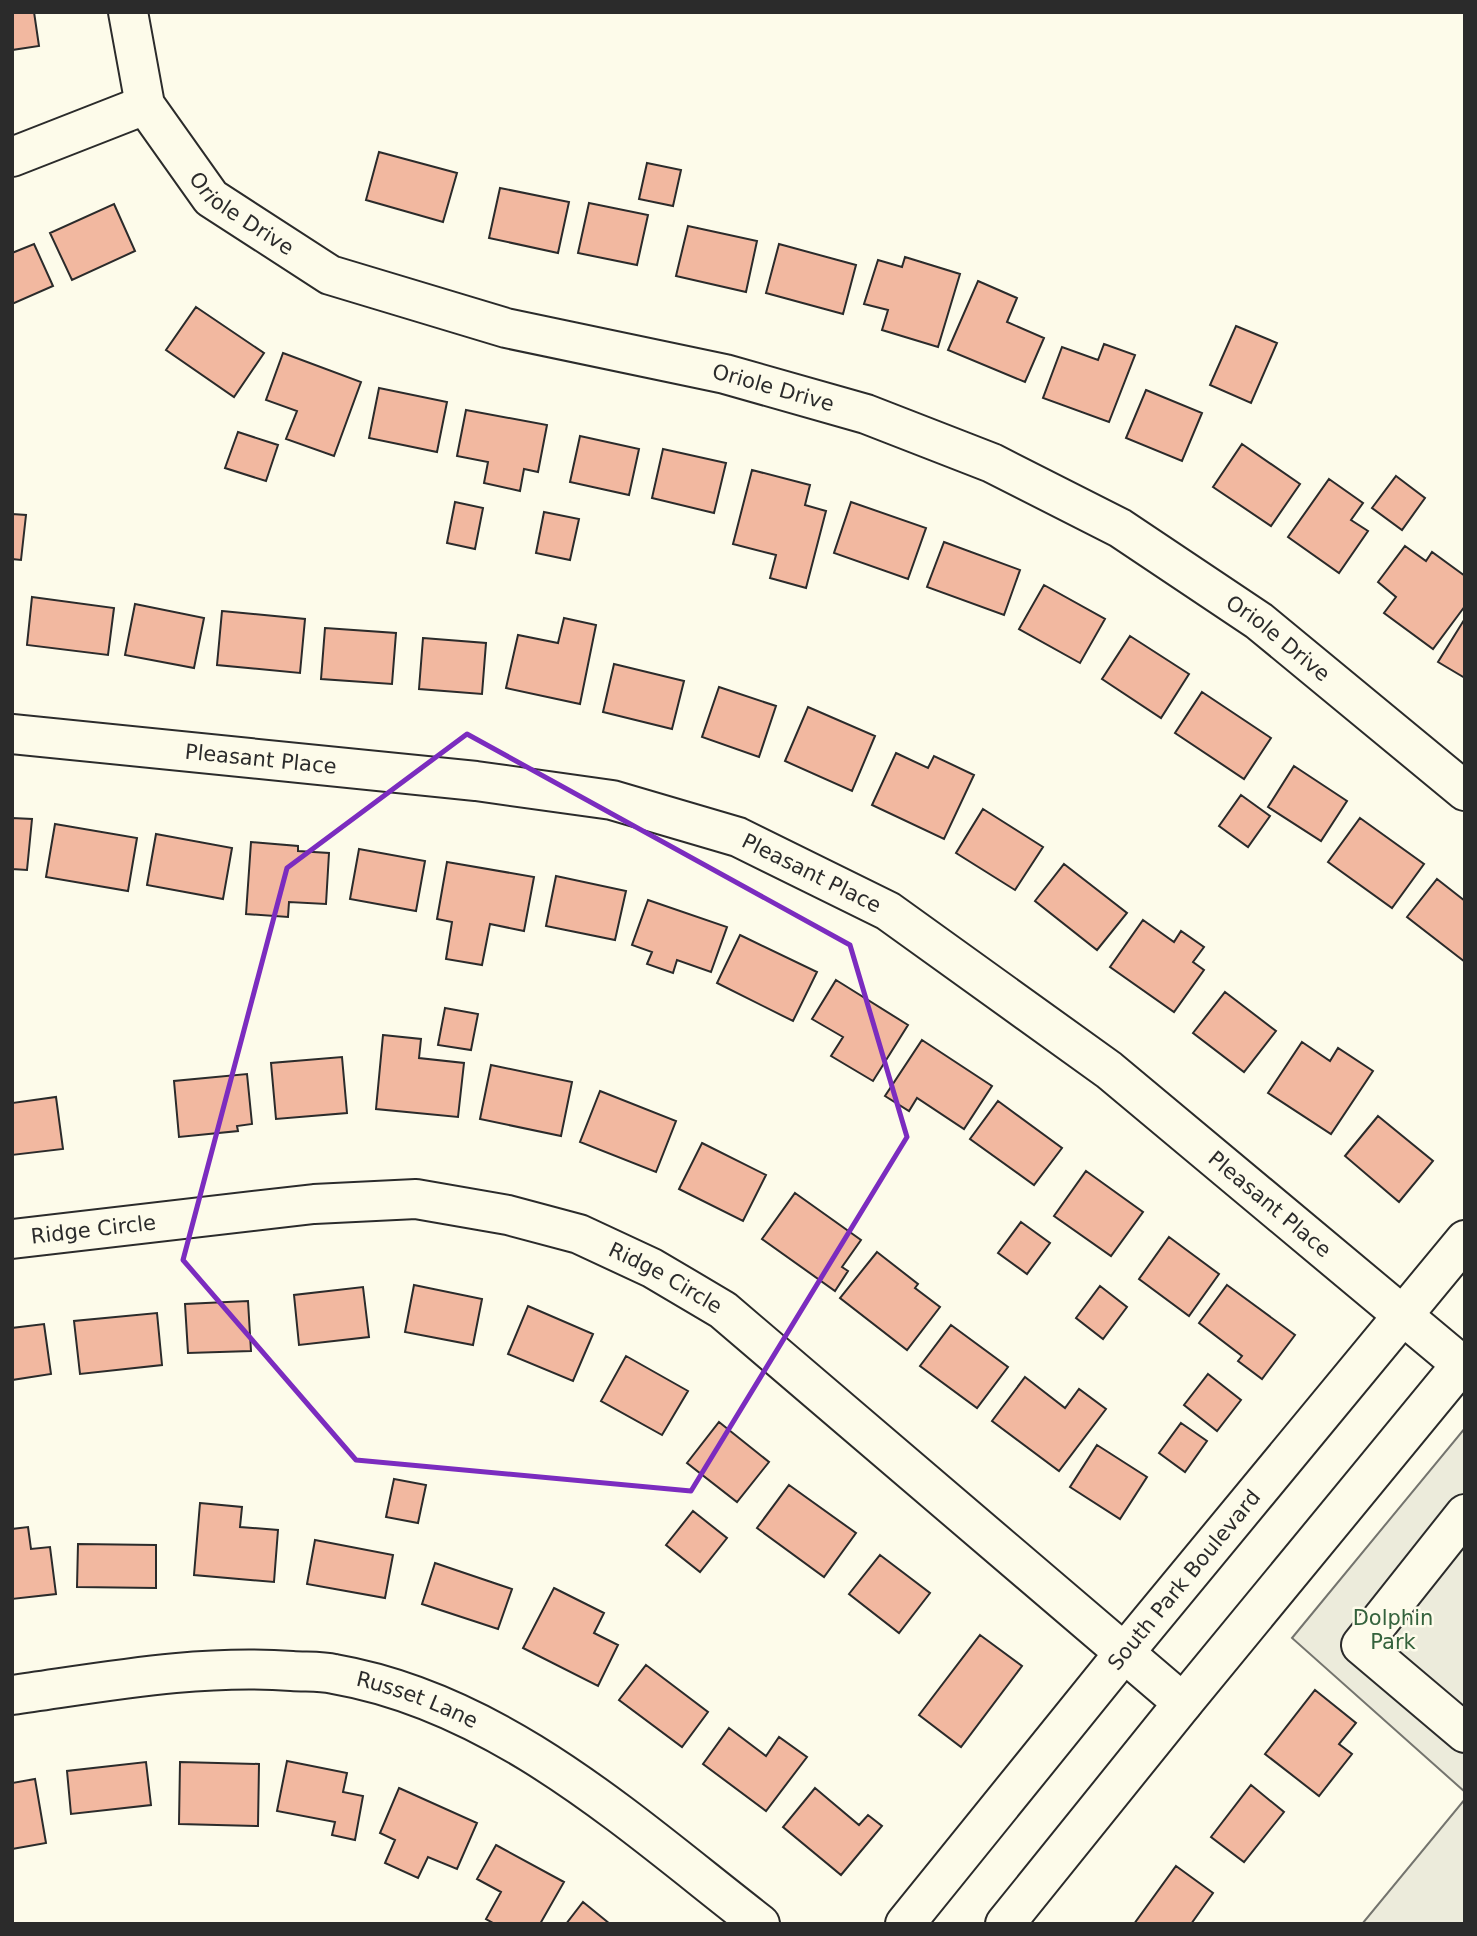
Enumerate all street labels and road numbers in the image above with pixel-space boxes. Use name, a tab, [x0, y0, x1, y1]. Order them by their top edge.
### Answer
street label: Oriole Drive	[184, 167, 298, 260]
street label: Oriole Drive	[710, 360, 837, 416]
street label: Oriole Drive	[1221, 590, 1335, 686]
street label: Pleasant Place	[184, 740, 338, 779]
street label: Pleasant Place	[738, 829, 885, 918]
street label: Pleasant Place	[1204, 1146, 1336, 1262]
street label: Ridge Circle	[30, 1210, 157, 1249]
street label: Ridge Circle	[605, 1238, 726, 1319]
street label: South Park Boulevard	[1103, 1485, 1265, 1675]
street label: Russet Lane	[354, 1667, 482, 1733]

